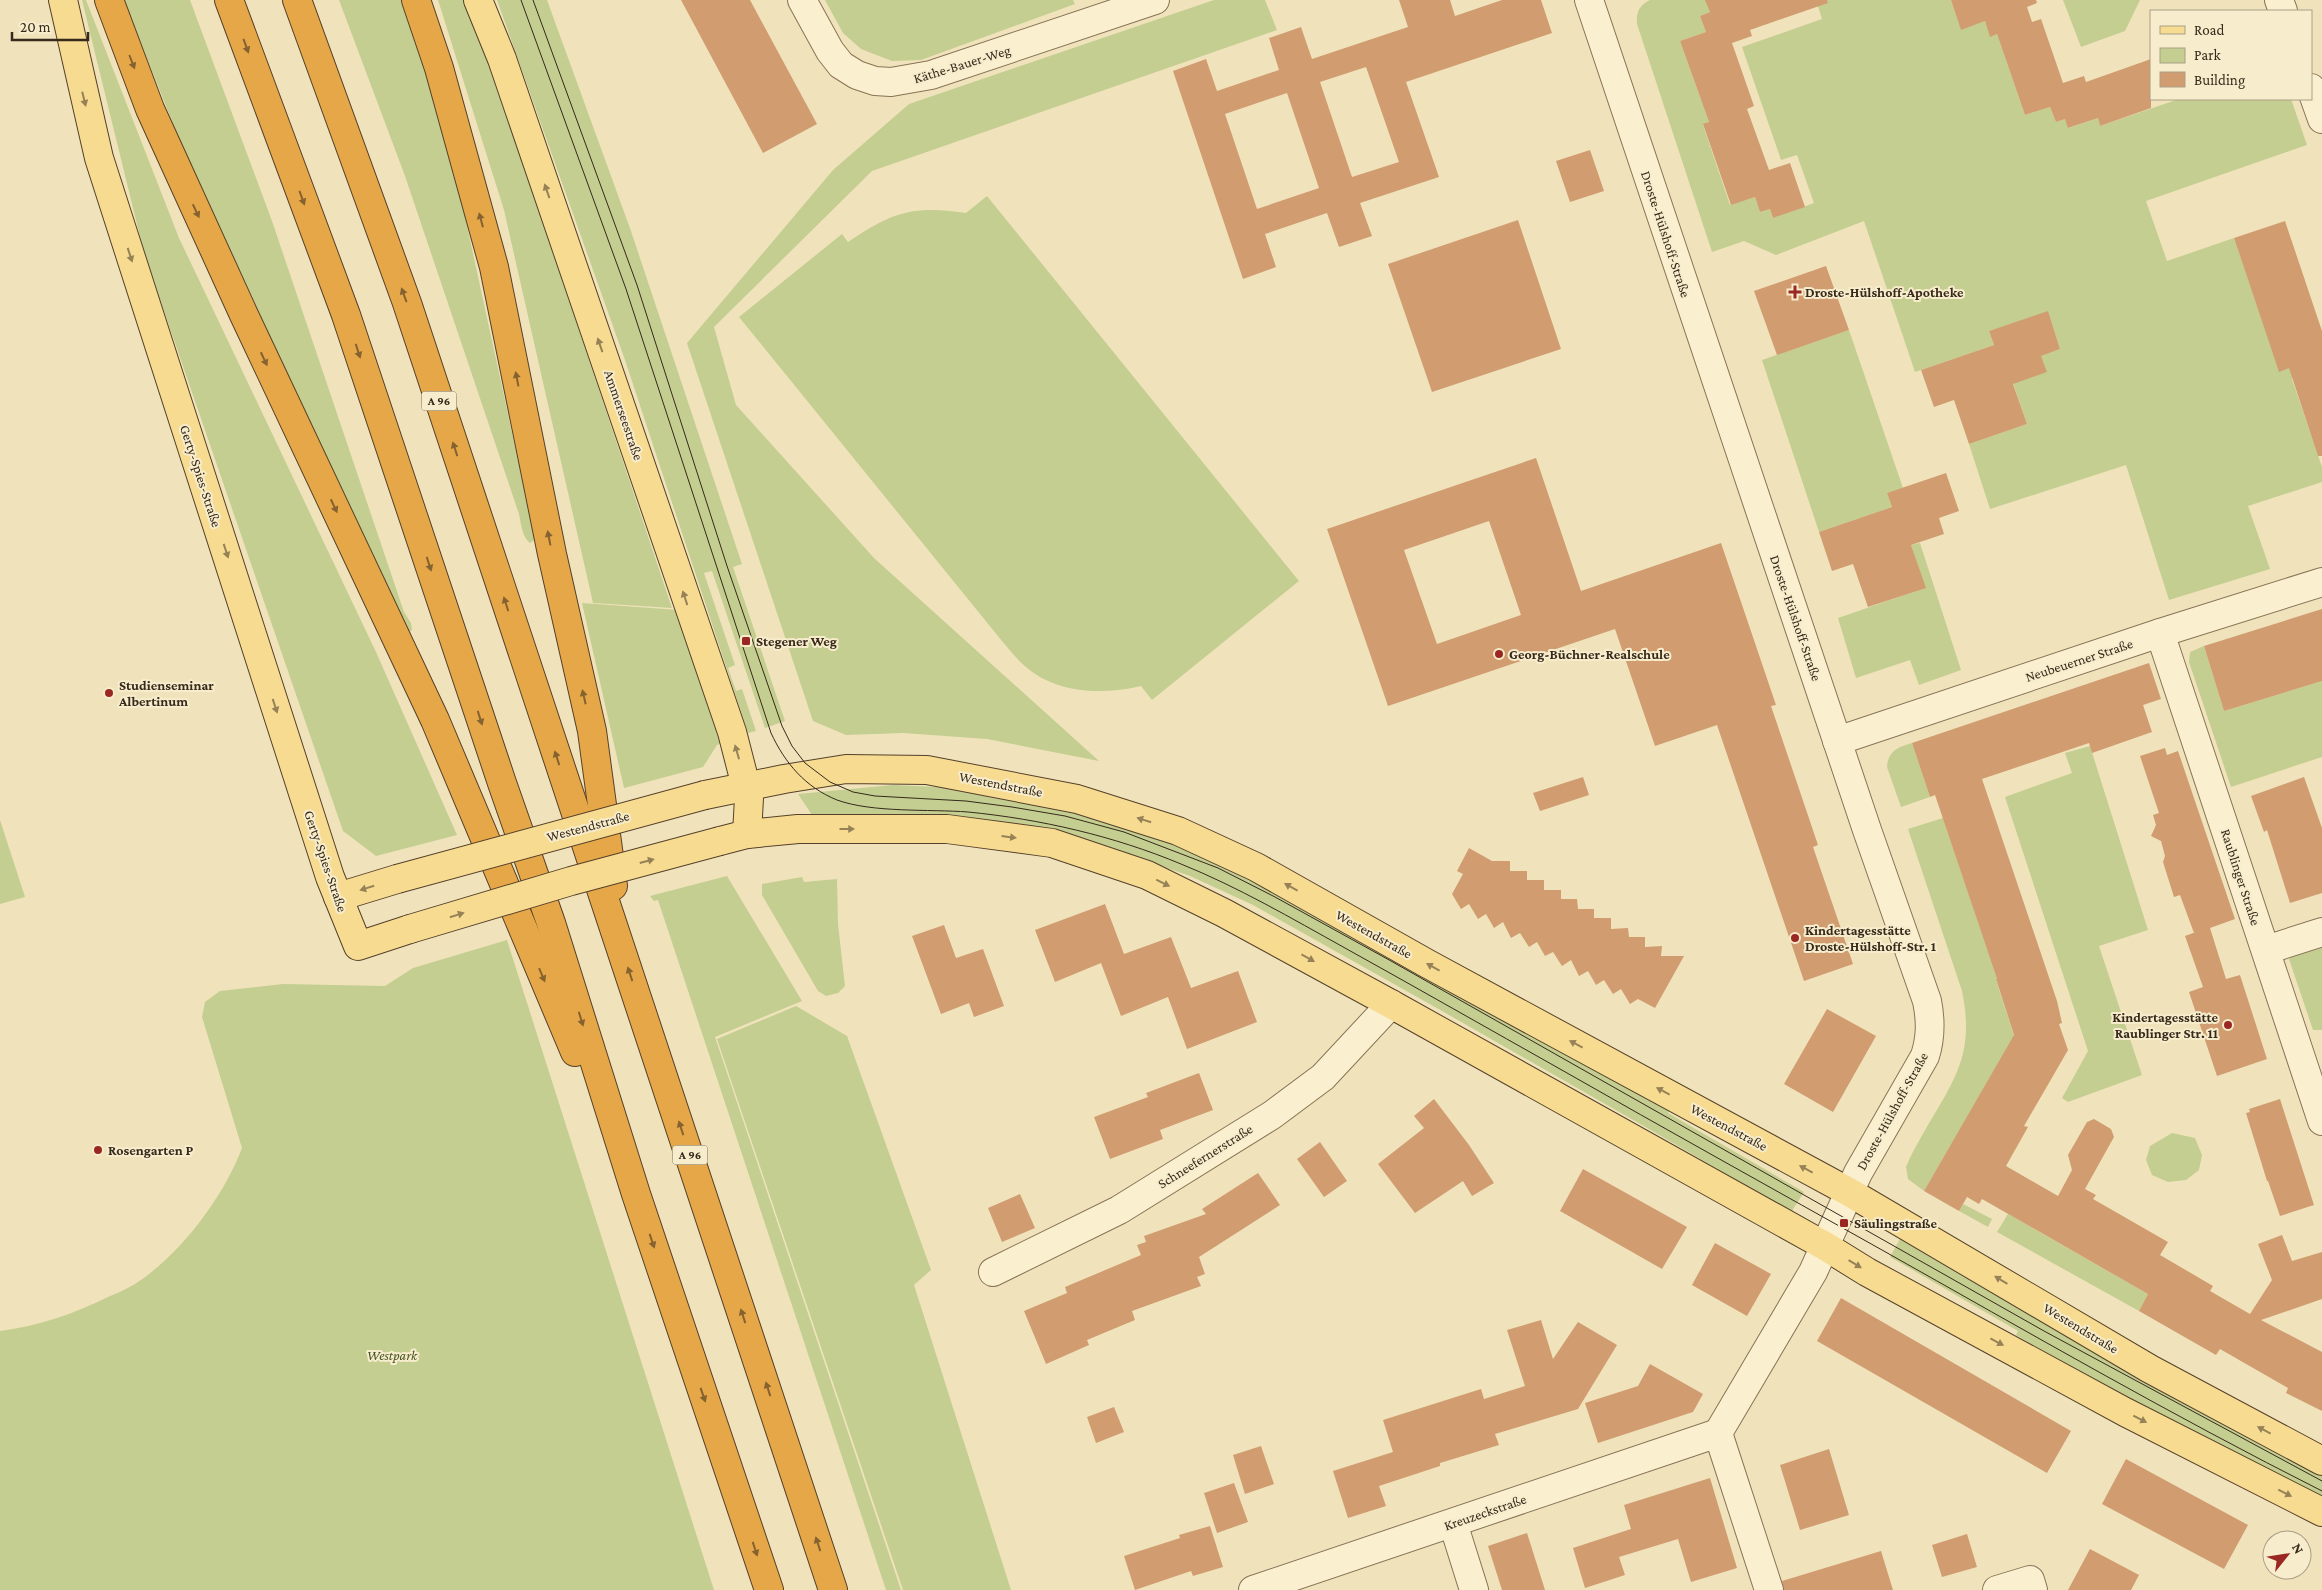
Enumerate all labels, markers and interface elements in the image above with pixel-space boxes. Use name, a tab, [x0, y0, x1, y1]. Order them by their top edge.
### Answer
scale bar	[12, 10, 89, 42]
legend	[2150, 10, 2312, 100]
text: 20 m	[20, 19, 51, 35]
text: Road	[2194, 22, 2225, 38]
one-way arrow	[242, 39, 250, 54]
street label: Käthe-Bauer-Weg	[912, 42, 1013, 86]
text: Park	[2194, 47, 2221, 63]
one-way arrow	[128, 55, 136, 70]
text: Building	[2194, 72, 2245, 89]
one-way arrow	[80, 91, 88, 106]
street label: Droste-Hülshoff-Straße	[1638, 169, 1694, 299]
one-way arrow	[543, 183, 551, 198]
one-way arrow	[299, 191, 307, 205]
one-way arrow	[193, 204, 201, 218]
one-way arrow	[477, 213, 485, 228]
one-way arrow	[127, 247, 135, 262]
place label: Droste-Hülshoff-Apotheke	[1805, 284, 1964, 300]
marker: Droste-Hülshoff-Apotheke	[1789, 286, 1801, 298]
one-way arrow	[400, 287, 408, 302]
one-way arrow	[596, 337, 603, 352]
one-way arrow	[354, 344, 362, 359]
one-way arrow	[261, 352, 269, 366]
street label: Ammerseestraße	[601, 368, 647, 462]
one-way arrow	[513, 371, 521, 387]
road number: A 96	[422, 392, 456, 411]
street label: Gerty-Spies-Straße	[177, 423, 225, 529]
one-way arrow	[451, 442, 459, 457]
one-way arrow	[330, 499, 338, 513]
one-way arrow	[545, 531, 553, 546]
one-way arrow	[222, 544, 230, 559]
street label: Droste-Hülshoff-Straße	[1767, 553, 1825, 683]
one-way arrow	[426, 557, 433, 572]
one-way arrow	[681, 591, 688, 606]
one-way arrow	[502, 596, 510, 611]
place label: Stegener Weg	[756, 633, 837, 649]
marker: Stegener Weg	[740, 635, 752, 647]
street label: Neubeuerner Straße	[2023, 635, 2135, 685]
place label: Georg-Büchner-Realschule	[1509, 646, 1670, 662]
marker: Georg-Büchner-Realschule	[1493, 648, 1505, 660]
place label: Studienseminar Albertinum	[118, 677, 214, 709]
marker: Studienseminar Albertinum	[103, 687, 115, 699]
one-way arrow	[580, 689, 588, 704]
one-way arrow	[271, 699, 279, 714]
one-way arrow	[477, 711, 484, 726]
one-way arrow	[733, 745, 741, 760]
one-way arrow	[553, 750, 561, 765]
street label: Westendstraße	[958, 768, 1044, 800]
street label: Westendstraße	[545, 807, 631, 845]
street label: Gerty-Spies-Straße	[301, 808, 351, 914]
one-way arrow	[1136, 815, 1151, 823]
one-way arrow	[839, 825, 855, 833]
street label: Raublinger Straße	[2218, 827, 2264, 927]
one-way arrow	[1001, 833, 1017, 841]
one-way arrow	[639, 857, 654, 865]
one-way arrow	[1156, 879, 1171, 888]
one-way arrow	[1284, 883, 1299, 891]
one-way arrow	[360, 885, 375, 893]
street label: Westendstraße	[1333, 906, 1415, 962]
one-way arrow	[449, 911, 464, 919]
place label: Kindertagesstätte Droste-Hülshoff-Str. 1	[1805, 922, 1936, 954]
marker: Kindertagesstätte Droste-Hülshoff-Str. 1	[1789, 932, 1801, 944]
one-way arrow	[1300, 954, 1315, 962]
one-way arrow	[1426, 962, 1440, 971]
one-way arrow	[626, 967, 633, 982]
one-way arrow	[538, 968, 546, 983]
place label: Kindertagesstätte Raublinger Str. 11	[2112, 1009, 2218, 1041]
one-way arrow	[578, 1012, 585, 1027]
marker: Kindertagesstätte Raublinger Str. 11	[2222, 1019, 2234, 1031]
one-way arrow	[1568, 1040, 1583, 1048]
street label: Droste-Hülshoff-Straße	[1853, 1049, 1931, 1173]
one-way arrow	[1657, 1087, 1670, 1096]
street label: Westendstraße	[1688, 1100, 1770, 1154]
street label: Schneefernerstraße	[1155, 1120, 1255, 1192]
one-way arrow	[677, 1121, 684, 1136]
place label: Rosengarten P	[108, 1142, 193, 1158]
marker: Rosengarten P	[92, 1144, 104, 1156]
road number: A 96	[672, 1146, 708, 1164]
one-way arrow	[1799, 1165, 1813, 1173]
place label: Säulingstraße	[1854, 1215, 1937, 1231]
marker: Säulingstraße	[1838, 1217, 1850, 1229]
one-way arrow	[648, 1233, 656, 1248]
one-way arrow	[1848, 1260, 1861, 1269]
one-way arrow	[1994, 1276, 2007, 1285]
street label: Westendstraße	[2041, 1299, 2121, 1357]
one-way arrow	[739, 1308, 747, 1323]
one-way arrow	[1990, 1338, 2004, 1346]
park label: Westpark	[367, 1347, 418, 1363]
one-way arrow	[763, 1382, 771, 1397]
one-way arrow	[700, 1387, 708, 1402]
one-way arrow	[2133, 1415, 2147, 1423]
one-way arrow	[2256, 1426, 2271, 1434]
one-way arrow	[2277, 1489, 2292, 1497]
street label: Kreuzeckstraße	[1442, 1490, 1528, 1534]
north arrow	[2262, 1530, 2312, 1580]
one-way arrow	[814, 1536, 821, 1551]
text: N	[2289, 1540, 2308, 1557]
one-way arrow	[752, 1541, 760, 1556]

